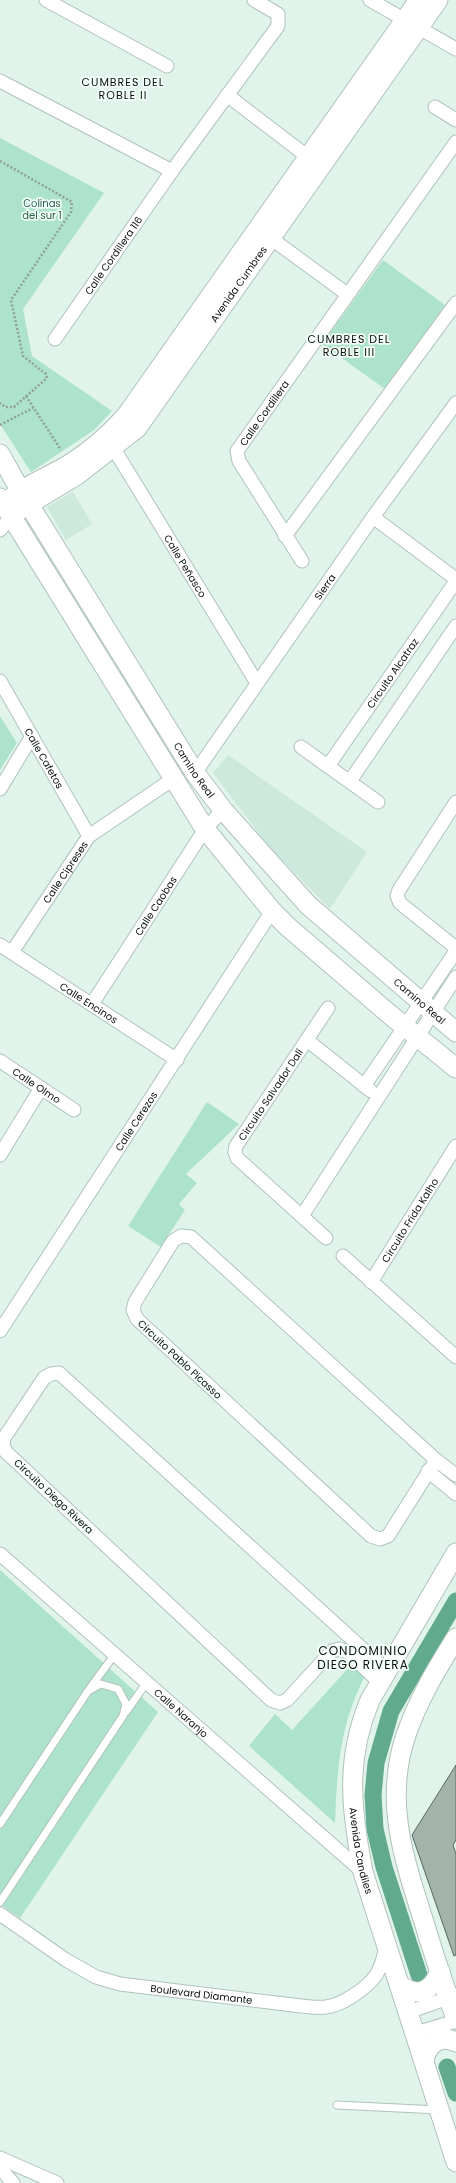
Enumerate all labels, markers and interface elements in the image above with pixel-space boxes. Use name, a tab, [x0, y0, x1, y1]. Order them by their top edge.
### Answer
district label: CUMBRES DEL ROBLE II	[81, 74, 165, 103]
park label: Colinas del sur 1	[22, 196, 62, 223]
street label: Calle Cordillera 116	[81, 213, 146, 298]
street label: Avenida Cumbres	[207, 243, 271, 325]
district label: CUMBRES DEL ROBLE III	[307, 331, 391, 360]
street label: Calle Cordillera	[236, 377, 293, 449]
street label: Calle Peñasco	[160, 532, 210, 600]
street label: Sierra	[311, 571, 339, 603]
street label: Circuito Alcatraz	[363, 635, 423, 711]
street label: Calle Cafetos	[21, 725, 67, 791]
street label: Camino Real	[170, 739, 218, 801]
street label: Calle Cipreses	[39, 838, 92, 906]
street label: Calle Caobas	[131, 873, 181, 939]
street label: Camino Real	[390, 975, 449, 1028]
street label: Calle Encinos	[57, 979, 121, 1028]
street label: Circuito Salvador Dalí	[235, 1045, 307, 1144]
street label: Calle Olmo	[9, 1064, 64, 1107]
street label: Calle Cerezos	[111, 1089, 161, 1154]
street label: Circuito Frida Kalho	[378, 1175, 442, 1266]
street label: Circuito Pablo Picasso	[134, 1316, 225, 1402]
street label: Circuito Diego Rivera	[11, 1455, 97, 1537]
district label: CONDOMINIO DIEGO RIVERA	[317, 1642, 409, 1673]
street label: Calle Naranjo	[150, 1685, 211, 1741]
street label: Avenida Candiles	[345, 1807, 377, 1896]
street label: Boulevard Diamante	[149, 1981, 253, 2008]

